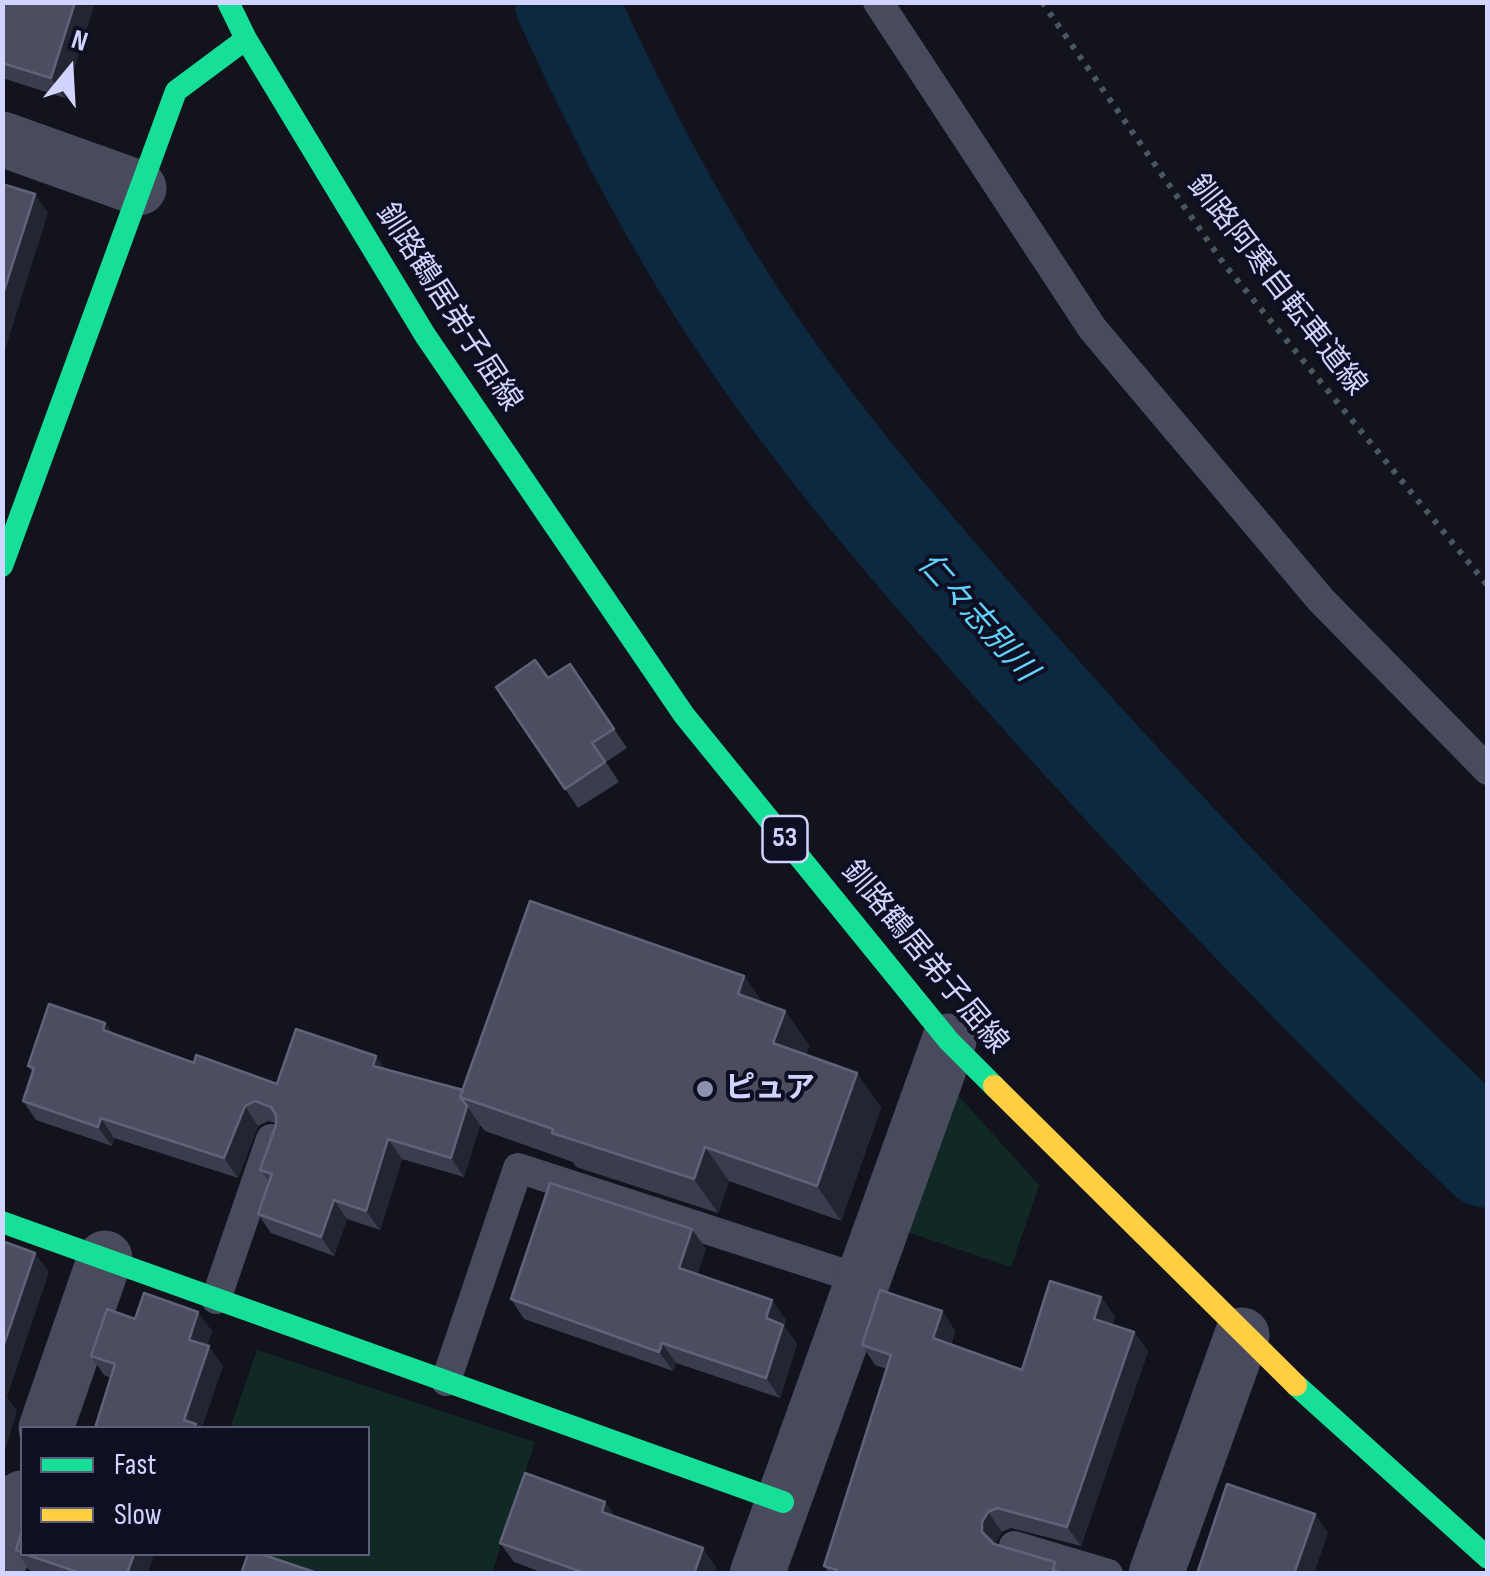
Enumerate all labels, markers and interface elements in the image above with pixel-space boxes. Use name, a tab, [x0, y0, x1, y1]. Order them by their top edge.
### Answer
north arrow	[20, 20, 120, 120]
text: N	[67, 23, 92, 59]
street label: 釧路阿寒自転車道線	[1179, 169, 1373, 403]
street label: 釧路鶴居弟子屈線	[368, 198, 528, 418]
water label: 仁々志別川	[908, 546, 1044, 690]
road number: 53	[762, 816, 808, 862]
street label: 釧路鶴居弟子屈線	[833, 855, 1015, 1061]
place label: ピュア	[725, 1071, 815, 1107]
marker: ピュア	[694, 1078, 716, 1100]
legend	[20, 1426, 370, 1556]
text: Fast	[114, 1447, 156, 1483]
text: Slow	[114, 1497, 162, 1533]

